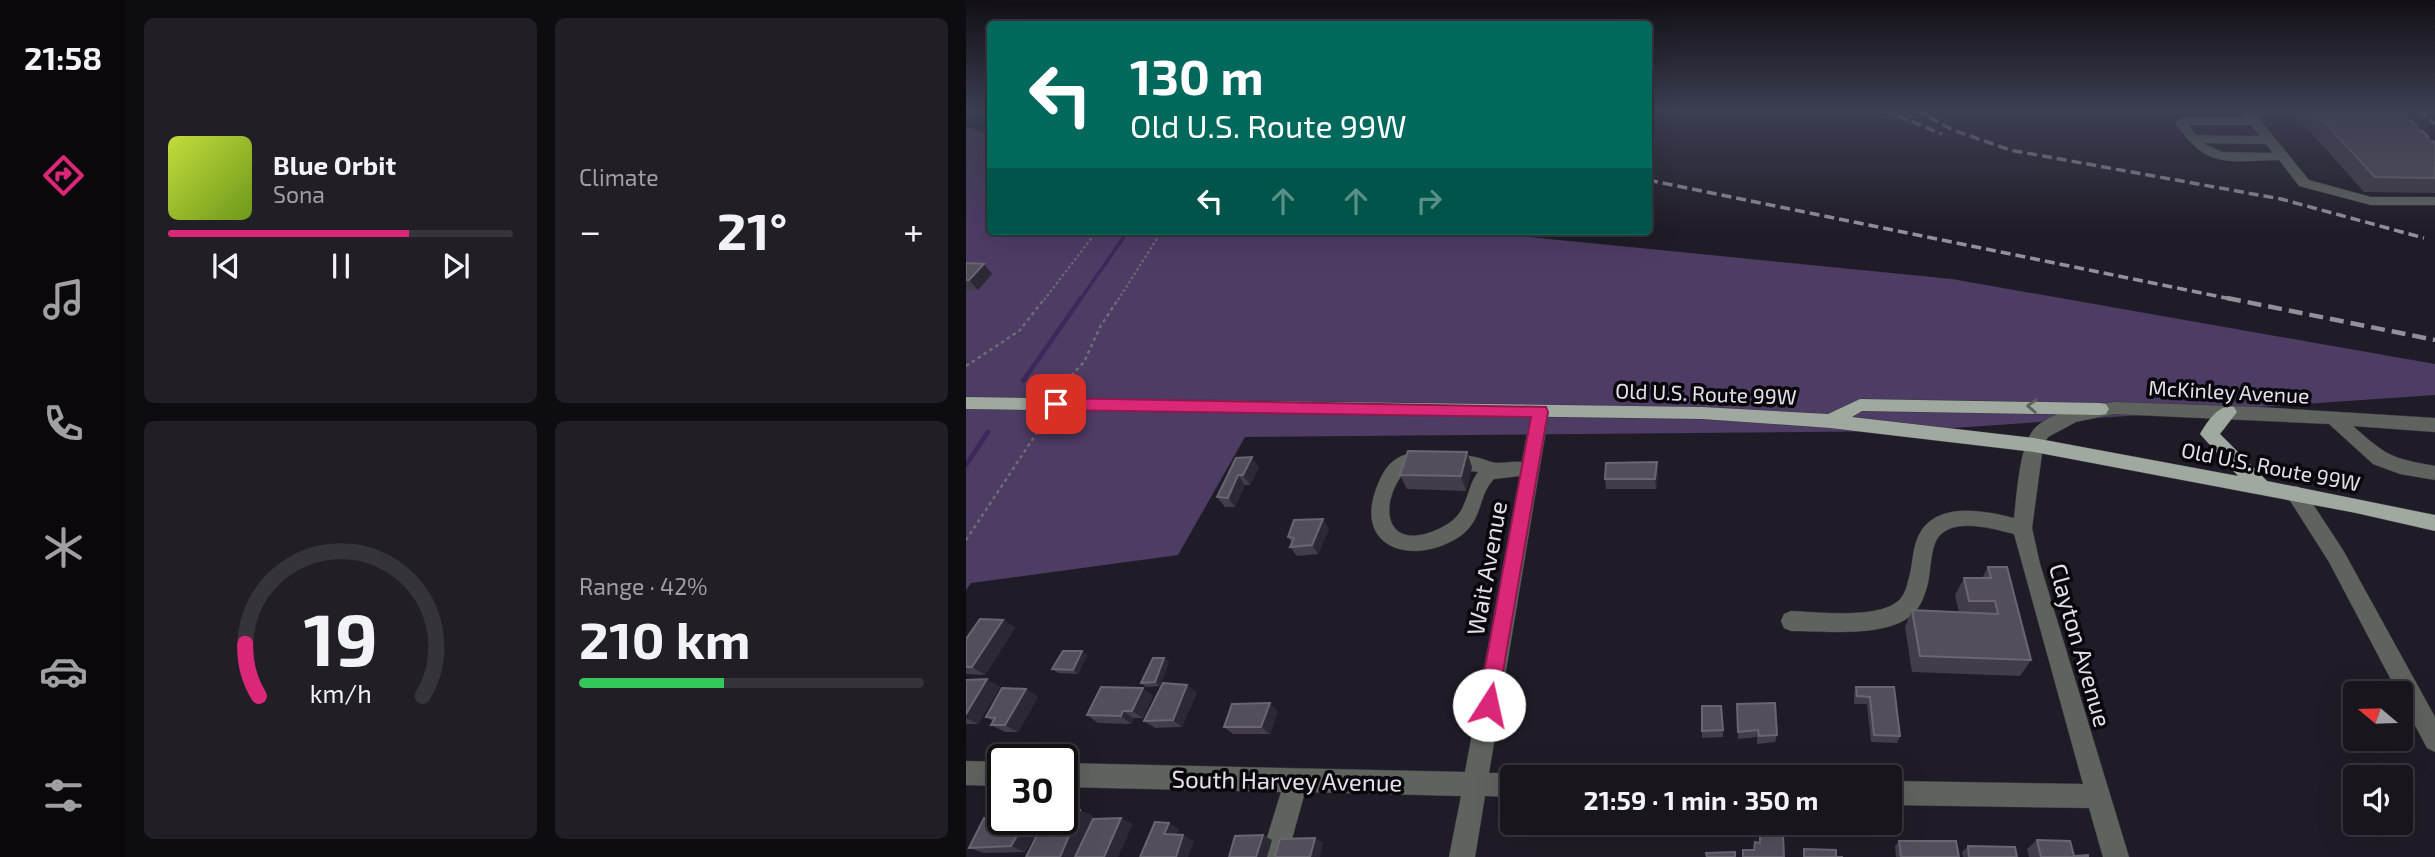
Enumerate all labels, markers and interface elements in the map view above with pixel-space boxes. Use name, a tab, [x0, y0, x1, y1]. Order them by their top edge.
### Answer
text: 21:58	[24, 38, 102, 76]
text: 130 m	[1130, 46, 1264, 105]
icon: left	[1015, 49, 1106, 140]
text: Old U.S. Route 99W	[1130, 106, 1407, 144]
text: Blue Orbit	[273, 149, 396, 180]
icon: directions	[39, 151, 88, 200]
text: Climate	[579, 163, 659, 191]
text: Sona	[273, 180, 325, 208]
icon: left	[1191, 182, 1229, 220]
icon: ahead	[1264, 182, 1302, 220]
icon: ahead	[1337, 182, 1375, 220]
icon: right	[1410, 182, 1448, 220]
text: 21°	[717, 198, 787, 260]
text: −	[579, 207, 601, 253]
text: +	[903, 207, 924, 253]
icon: previous	[207, 247, 245, 285]
icon: pause	[322, 247, 360, 285]
icon: next	[437, 247, 475, 285]
icon: music	[39, 275, 88, 324]
pin	[1026, 374, 1086, 434]
street label: McKinley Avenue	[2148, 374, 2310, 408]
street label: Old U.S. Route 99W	[1615, 377, 1797, 409]
icon: arrive	[1037, 385, 1075, 423]
icon: phone	[39, 399, 88, 448]
one-way arrow	[2026, 399, 2037, 414]
street label: Old U.S. Route 99W	[2180, 436, 2363, 496]
street label: Wait Avenue	[1460, 499, 1512, 637]
icon: climate	[39, 523, 88, 572]
street label: Clayton Avenue	[2044, 560, 2118, 730]
text: Range · 42%	[579, 572, 708, 600]
text: 19	[303, 593, 378, 681]
text: 210 km	[579, 607, 751, 669]
icon: car	[39, 647, 88, 696]
position arrow	[1452, 668, 1526, 742]
text: km/h	[309, 678, 372, 708]
north arrow	[2343, 681, 2413, 751]
map controls	[2343, 681, 2413, 835]
speed limit sign: 30	[987, 744, 1078, 835]
street label: South Harvey Avenue	[1171, 763, 1403, 797]
button: sound	[2343, 765, 2413, 835]
icon: filters	[39, 771, 88, 820]
text: 21:59 · 1 min · 350 m	[1584, 784, 1818, 815]

